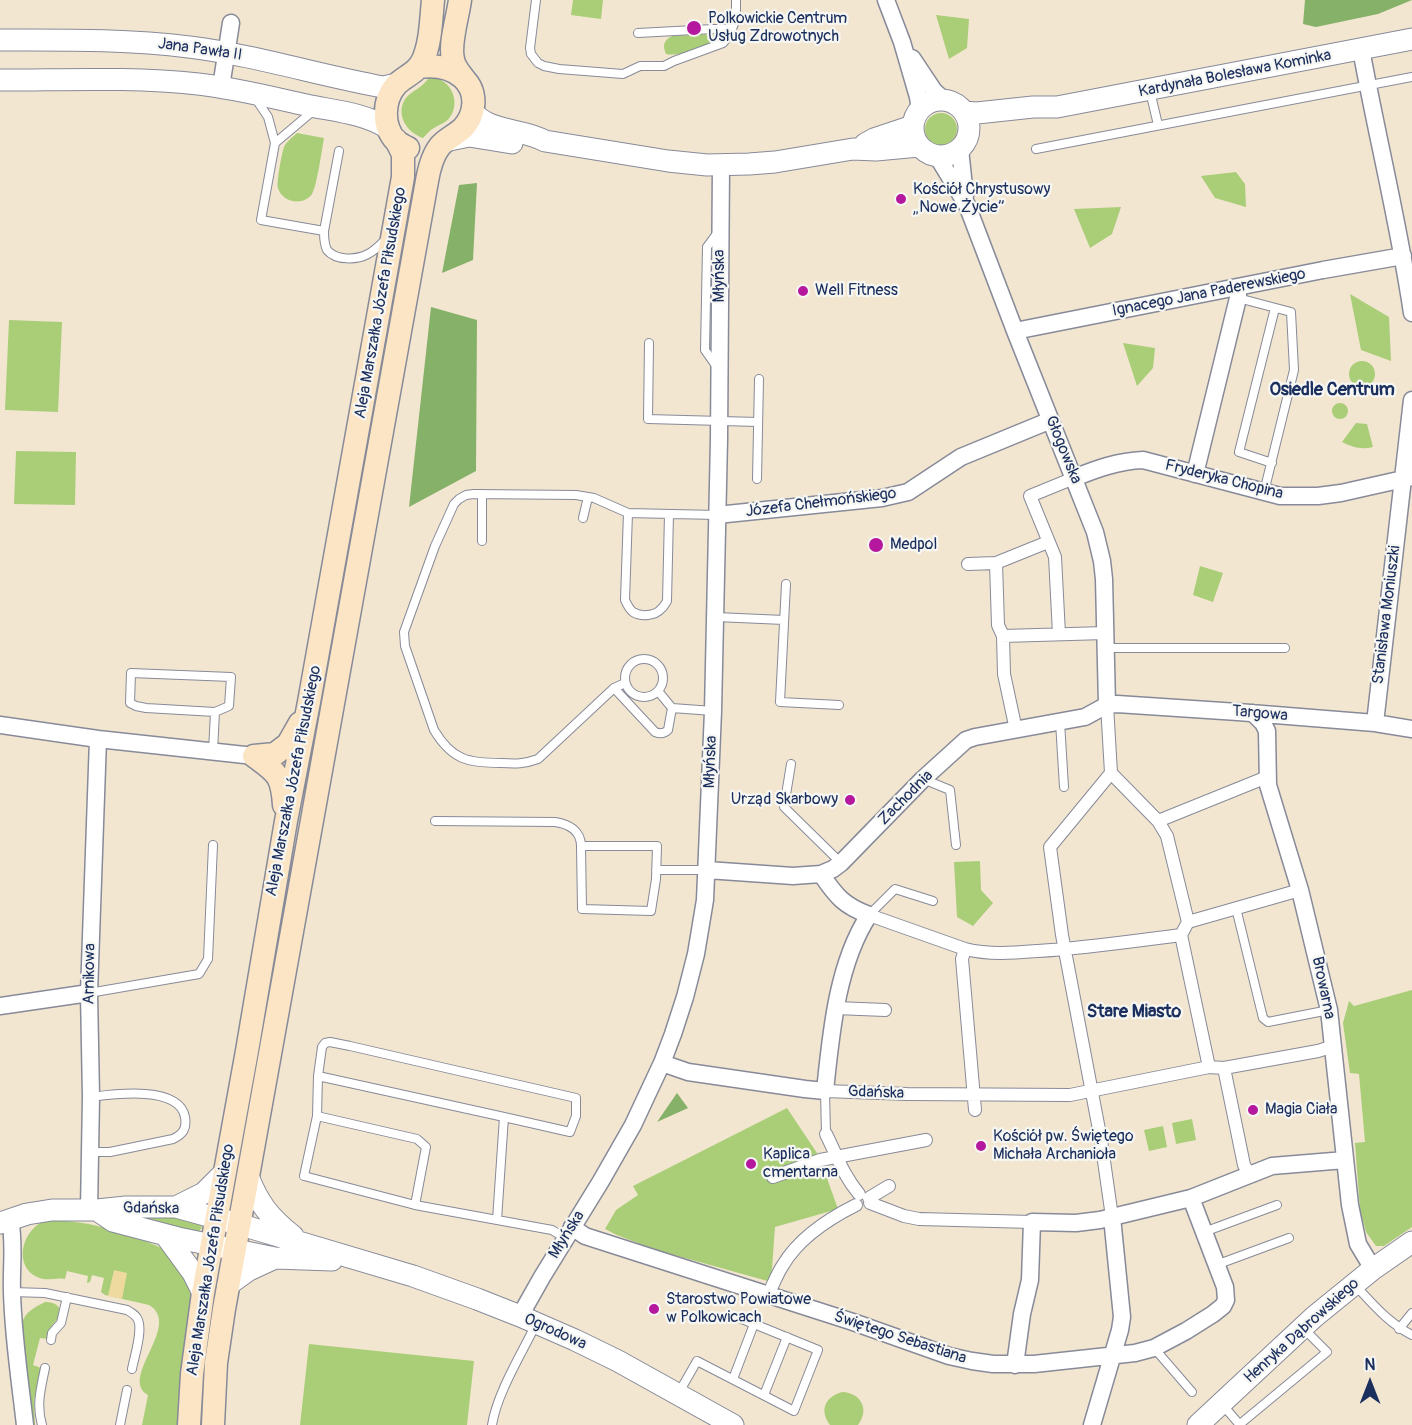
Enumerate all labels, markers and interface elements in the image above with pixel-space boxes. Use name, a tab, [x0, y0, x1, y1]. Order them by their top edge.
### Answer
place label: Polkowickie Centrum Usług Zdrowotnych	[708, 9, 847, 47]
marker: Polkowickie Centrum Usług Zdrowotnych	[685, 19, 703, 37]
street label: Jana Pawła II	[157, 35, 243, 65]
street label: Kardynała Bolesława Kominka	[1137, 46, 1333, 102]
place label: Kościół Chrystusowy „Nowe Życie”	[913, 180, 1050, 218]
street label: Aleja Marszałka Józefa Piłsudskiego	[351, 186, 411, 420]
marker: Kościół Chrystusowy „Nowe Życie”	[894, 192, 908, 206]
street label: Młyńska	[710, 250, 730, 302]
street label: Ignacego Jana Paderewskiego	[1111, 265, 1307, 321]
place label: Well Fitness	[815, 281, 898, 301]
marker: Well Fitness	[796, 284, 810, 298]
district label: Osiedle Centrum	[1269, 379, 1395, 401]
street label: Głogowska	[1041, 413, 1085, 487]
street label: Fryderyka Chopina	[1163, 456, 1285, 504]
street label: Józefa Chełmońskiego	[744, 484, 898, 522]
place label: Medpol	[890, 535, 937, 555]
marker: Medpol	[867, 536, 885, 554]
street label: Stanisława Moniuszki	[1369, 544, 1405, 686]
street label: Aleja Marszałka Józefa Piłsudskiego	[262, 664, 326, 898]
street label: Targowa	[1231, 702, 1289, 726]
street label: Młyńska	[700, 735, 722, 789]
street label: Zachodnia	[875, 767, 937, 829]
place label: Urząd Skarbowy	[731, 790, 838, 810]
marker: Urząd Skarbowy	[843, 793, 857, 807]
street label: Arnikowa	[80, 943, 100, 1005]
street label: Browarna	[1307, 955, 1339, 1021]
district label: Stare Miasto	[1087, 1001, 1181, 1023]
street label: Gdańska	[847, 1082, 905, 1104]
place label: Magia Ciała	[1265, 1100, 1337, 1120]
marker: Magia Ciała	[1246, 1103, 1260, 1117]
place label: Kościół pw. Świętego Michała Archanioła	[993, 1127, 1133, 1165]
marker: Kościół pw. Świętego Michała Archanioła	[974, 1139, 988, 1153]
street label: Aleja Marszałka Józefa Piłsudskiego	[183, 1143, 239, 1377]
place label: Kaplica cmentarna	[763, 1145, 838, 1183]
marker: Kaplica cmentarna	[744, 1157, 758, 1171]
street label: Gdańska	[123, 1199, 179, 1219]
street label: Młyńska	[545, 1208, 589, 1262]
street label: Henryka Dąbrowskiego	[1241, 1274, 1363, 1388]
place label: Starostwo Powiatowe w Polkowicach	[666, 1290, 811, 1328]
marker: Starostwo Powiatowe w Polkowicach	[647, 1302, 661, 1316]
street label: Świętego Sebastiana	[831, 1307, 969, 1369]
street label: Ogrodowa	[521, 1310, 589, 1354]
north arrow	[1340, 1353, 1400, 1413]
text: N	[1365, 1355, 1375, 1375]

